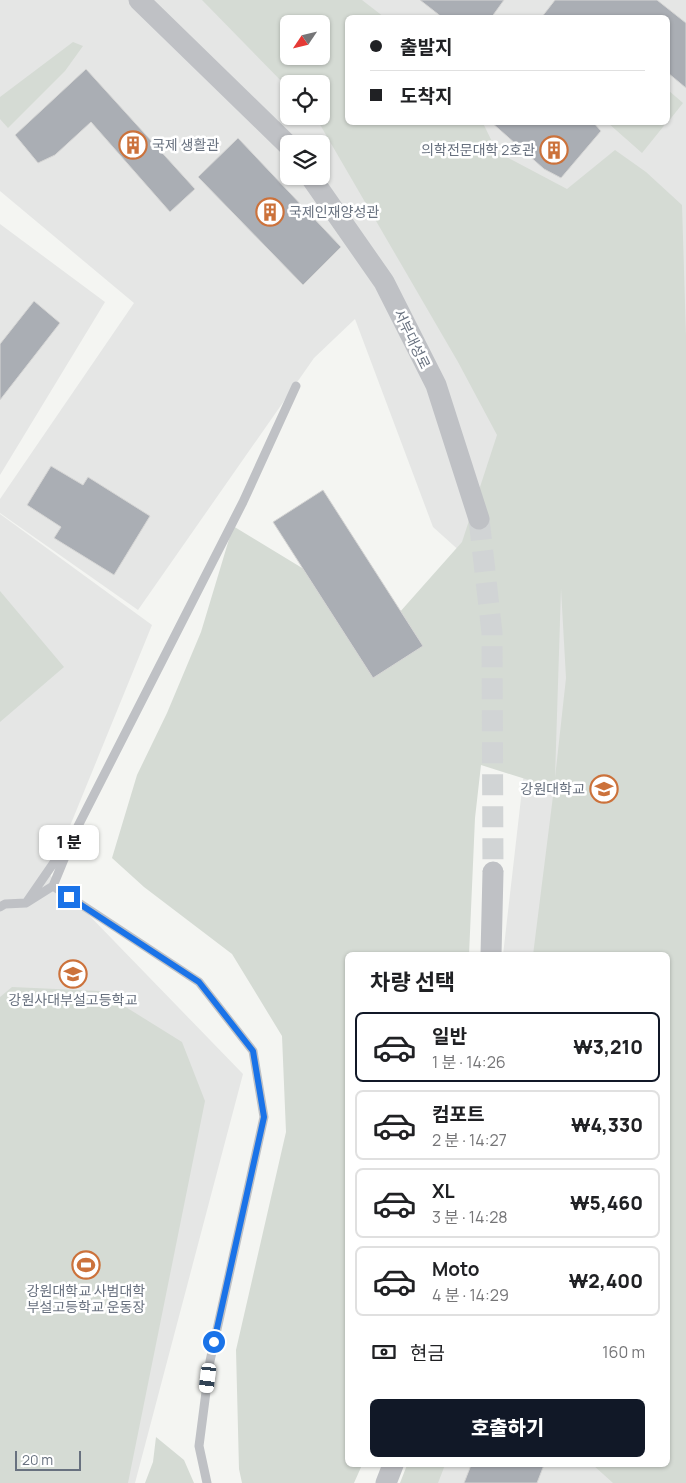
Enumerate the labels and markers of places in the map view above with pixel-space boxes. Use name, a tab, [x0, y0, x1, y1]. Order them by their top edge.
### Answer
building icon: 국제 생활관	[118, 130, 148, 160]
place label: 국제 생활관	[152, 135, 219, 154]
building icon: 의학전문대학 2호관	[539, 135, 569, 165]
place label: 의학전문대학 2호관	[421, 140, 535, 159]
building icon: 국제인재양성관	[255, 197, 285, 227]
place label: 국제인재양성관	[289, 202, 379, 221]
school or university icon: 강원대학교	[589, 774, 619, 804]
place label: 강원대학교	[521, 779, 585, 798]
school or university icon: 강원사대부설고등학교	[58, 959, 88, 989]
place label: 강원사대부설고등학교	[9, 990, 138, 1009]
sports icon: 강원대학교 사범대학 부설고등학교 운동장	[71, 1250, 101, 1280]
place label: 강원대학교 사범대학 부설고등학교 운동장	[27, 1281, 145, 1316]

